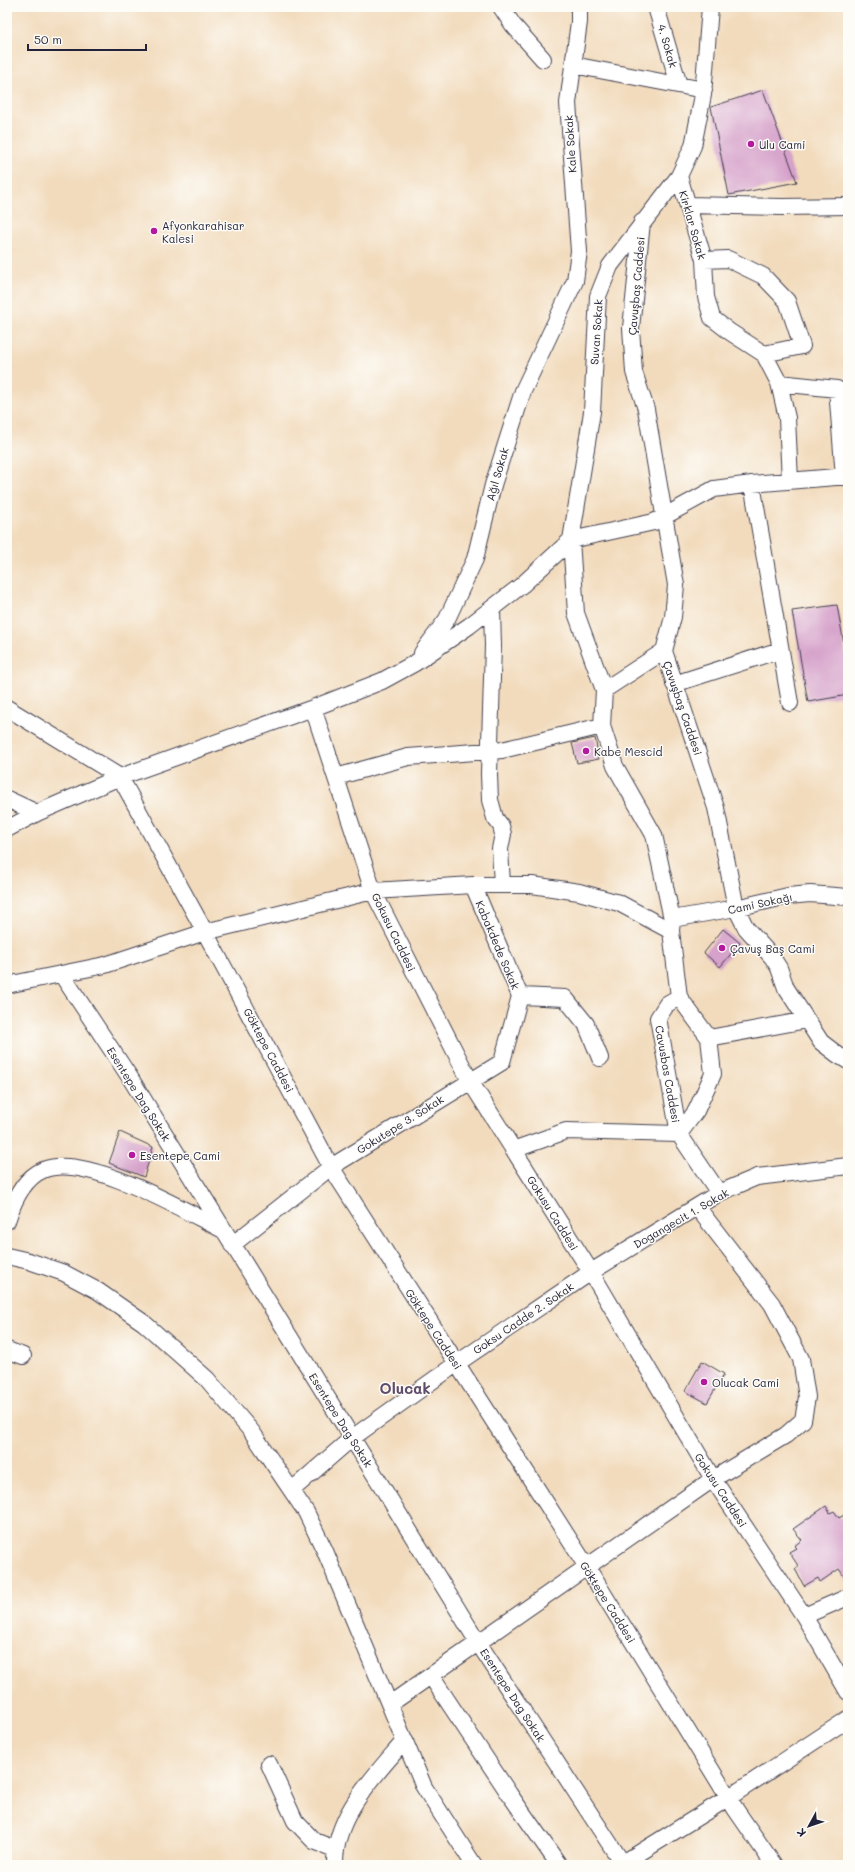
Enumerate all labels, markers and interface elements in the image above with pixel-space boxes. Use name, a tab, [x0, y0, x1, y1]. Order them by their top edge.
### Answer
street label: 4. Sokak	[655, 23, 681, 70]
scale bar	[28, 26, 146, 52]
text: 50 m	[34, 31, 62, 47]
street label: Kale Sokak	[560, 114, 580, 173]
place label: Ulu Cami	[759, 137, 805, 152]
marker: Ulu Cami	[746, 139, 756, 149]
street label: Kirklar Sokak	[676, 189, 710, 261]
place label: Afyonkarahisar Kalesi	[162, 218, 245, 246]
marker: Afyonkarahisar Kalesi	[149, 226, 159, 236]
street label: Çavuşbaş Caddesi	[624, 236, 648, 336]
street label: Suvan Sokak	[586, 299, 606, 365]
street label: Ağıl Sokak	[482, 445, 512, 502]
street label: Çavuşbaş Caddesi	[660, 659, 706, 757]
place label: Kabe Mescid	[594, 744, 663, 759]
marker: Kabe Mescid	[581, 746, 591, 756]
street label: Cami Sokağı	[726, 889, 794, 917]
street label: Gokusu Caddesi	[368, 890, 420, 974]
street label: Kabakdede Sokak	[472, 898, 524, 992]
place label: Çavuş Baş Cami	[730, 941, 815, 956]
marker: Çavuş Baş Cami	[717, 943, 727, 953]
street label: Göktepe Caddesi	[240, 1005, 298, 1095]
street label: Cavusbas Caddesi	[652, 1024, 684, 1124]
street label: Esentepe Dag Sokak	[104, 1044, 174, 1144]
street label: Gokutepe 3. Sokak	[354, 1091, 446, 1157]
place label: Esentepe Cami	[140, 1148, 220, 1163]
marker: Esentepe Cami	[127, 1150, 137, 1160]
street label: Gokusu Caddesi	[524, 1173, 582, 1253]
street label: Dogangecit 1. Sokak	[631, 1184, 732, 1251]
street label: Goksu Cadde 2. Sokak	[470, 1279, 576, 1357]
street label: Göktepe Caddesi	[402, 1286, 466, 1372]
street label: Esentepe Dag Sokak	[306, 1370, 376, 1470]
place label: Olucak Cami	[712, 1375, 779, 1390]
marker: Olucak Cami	[699, 1377, 709, 1387]
district label: Olucak	[379, 1378, 431, 1398]
street label: Gokusu Caddesi	[691, 1450, 751, 1530]
street label: Göktepe Caddesi	[577, 1558, 639, 1646]
street label: Esentepe Dag Sokak	[477, 1645, 549, 1745]
north arrow	[789, 1806, 829, 1846]
text: K	[793, 1825, 809, 1840]

